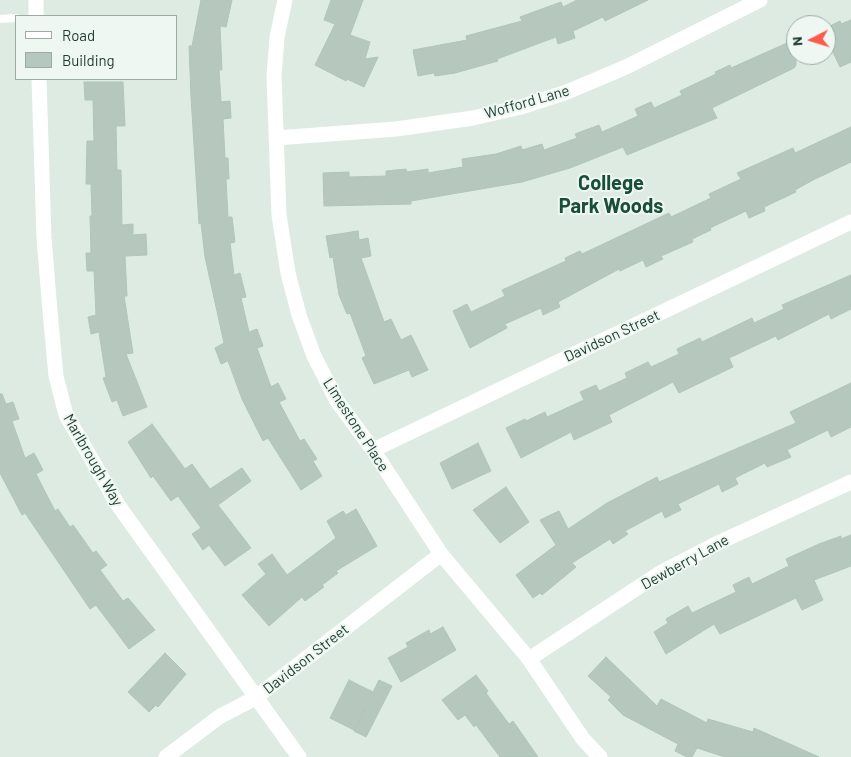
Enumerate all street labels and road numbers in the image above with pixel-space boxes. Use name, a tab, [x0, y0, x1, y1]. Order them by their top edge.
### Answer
street label: Wofford Lane	[483, 81, 571, 123]
street label: Davidson Street	[561, 306, 663, 366]
street label: Limestone Place	[319, 375, 393, 475]
street label: Marlbrough Way	[59, 411, 127, 509]
street label: Dewberry Lane	[638, 531, 732, 593]
street label: Davidson Street	[260, 620, 352, 698]

